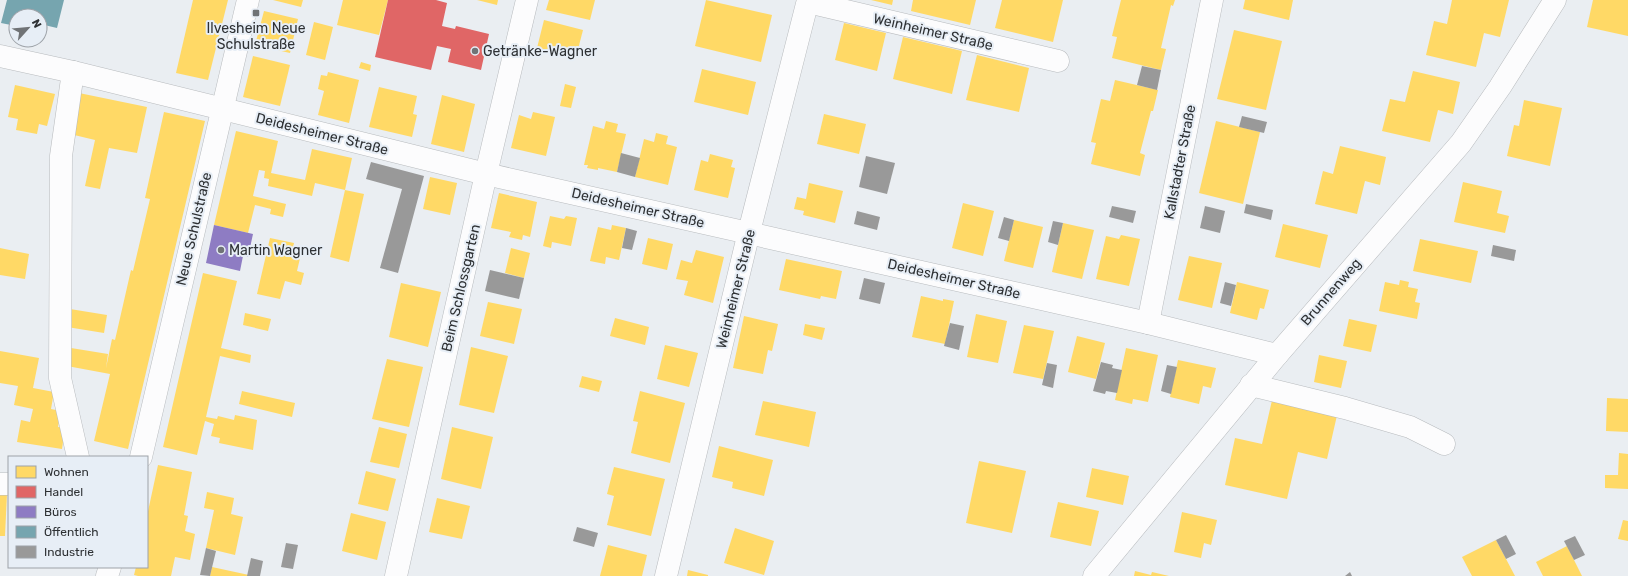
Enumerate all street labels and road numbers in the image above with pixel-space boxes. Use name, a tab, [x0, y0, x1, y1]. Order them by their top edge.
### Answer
street label: Weinheimer Straße	[871, 10, 995, 54]
street label: Kallstadter Straße	[1161, 103, 1199, 221]
street label: Deidesheimer Straße	[254, 109, 390, 159]
street label: Neue Schulstraße	[173, 171, 215, 287]
street label: Deidesheimer Straße	[570, 184, 706, 232]
street label: Beim Schlossgarten	[438, 223, 484, 353]
street label: Weinheimer Straße	[713, 227, 759, 350]
street label: Deidesheimer Straße	[886, 255, 1022, 303]
street label: Brunnenweg	[1297, 255, 1365, 329]

